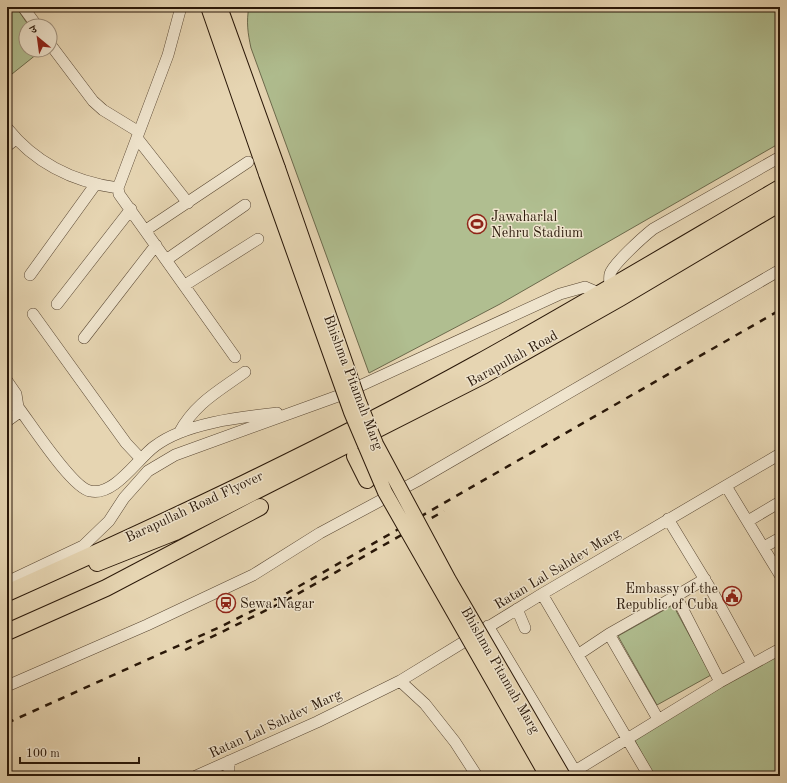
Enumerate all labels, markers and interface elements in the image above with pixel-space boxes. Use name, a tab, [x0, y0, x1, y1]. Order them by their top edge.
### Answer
north arrow	[18, 18, 58, 58]
text: उ	[28, 24, 40, 37]
place label: Jawaharlal Nehru Stadium	[491, 210, 583, 240]
sports icon: Jawaharlal Nehru Stadium	[466, 213, 488, 235]
street label: Bhishma Pitamah Marg	[321, 313, 385, 452]
street label: Barapullah Road	[465, 328, 560, 390]
street label: Barapullah Road Flyover	[123, 469, 266, 545]
street label: Ratan Lal Sahdev Marg	[492, 525, 623, 612]
place label: Embassy of the Republic of Cuba	[616, 582, 718, 612]
public building icon: Embassy of the Republic of Cuba	[721, 585, 743, 607]
station icon: Sewa Nagar	[215, 592, 237, 614]
place label: Sewa Nagar	[240, 597, 315, 611]
street label: Bhishma Pitamah Marg	[458, 605, 542, 736]
street label: Ratan Lal Sahdev Marg	[207, 687, 344, 761]
scale bar	[20, 739, 139, 765]
text: 100 m	[26, 748, 60, 760]

